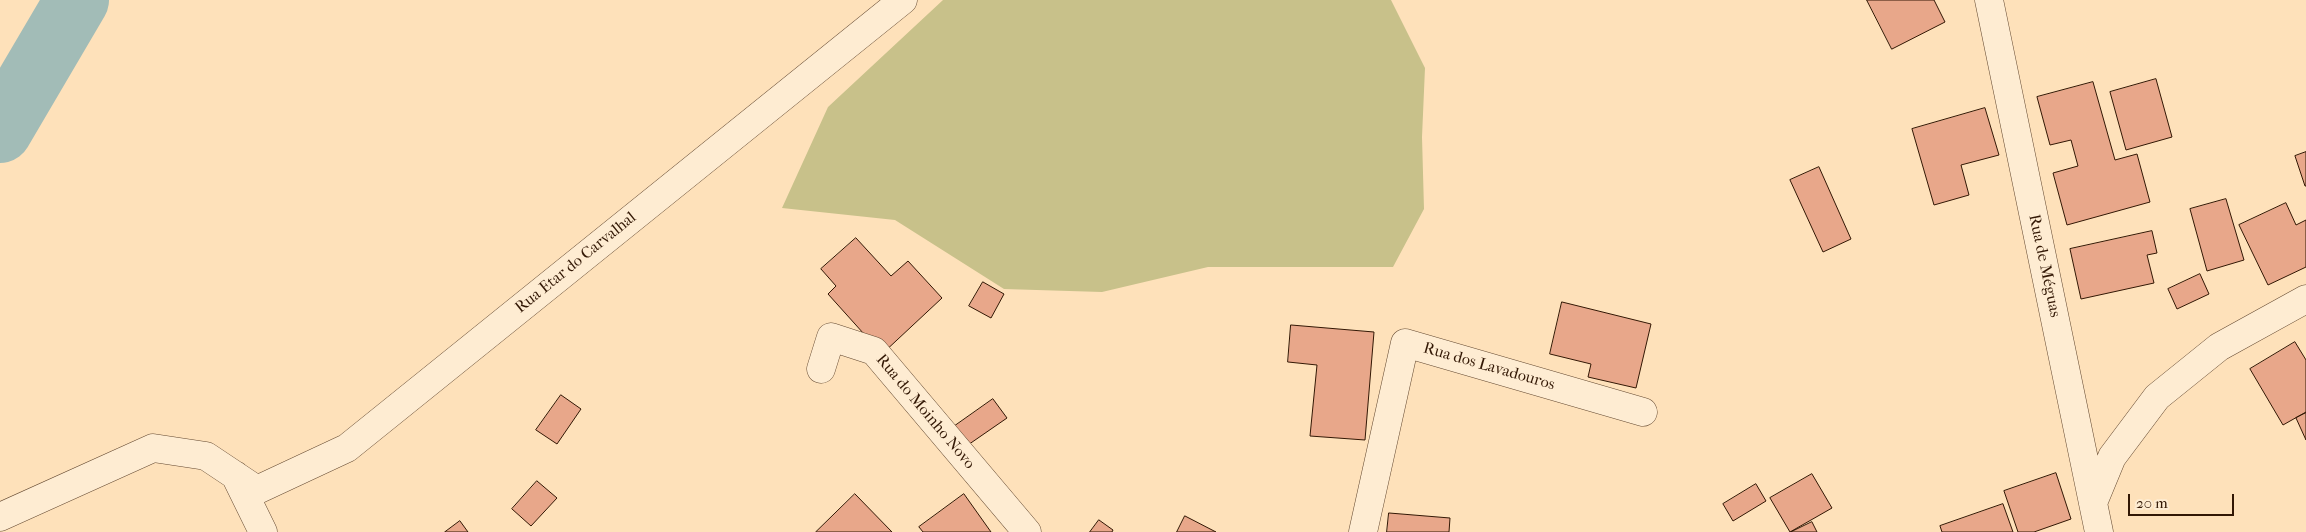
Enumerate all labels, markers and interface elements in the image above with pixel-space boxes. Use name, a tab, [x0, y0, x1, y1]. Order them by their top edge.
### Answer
street label: Rua Etar do Carvalhal	[512, 208, 640, 318]
street label: Rua de Méguas	[2024, 213, 2064, 319]
street label: Rua dos Lavadouros	[1421, 339, 1557, 395]
street label: Rua do Moinho Novo	[871, 351, 979, 473]
scale bar	[2131, 484, 2237, 516]
text: 20 m	[2136, 494, 2168, 512]

